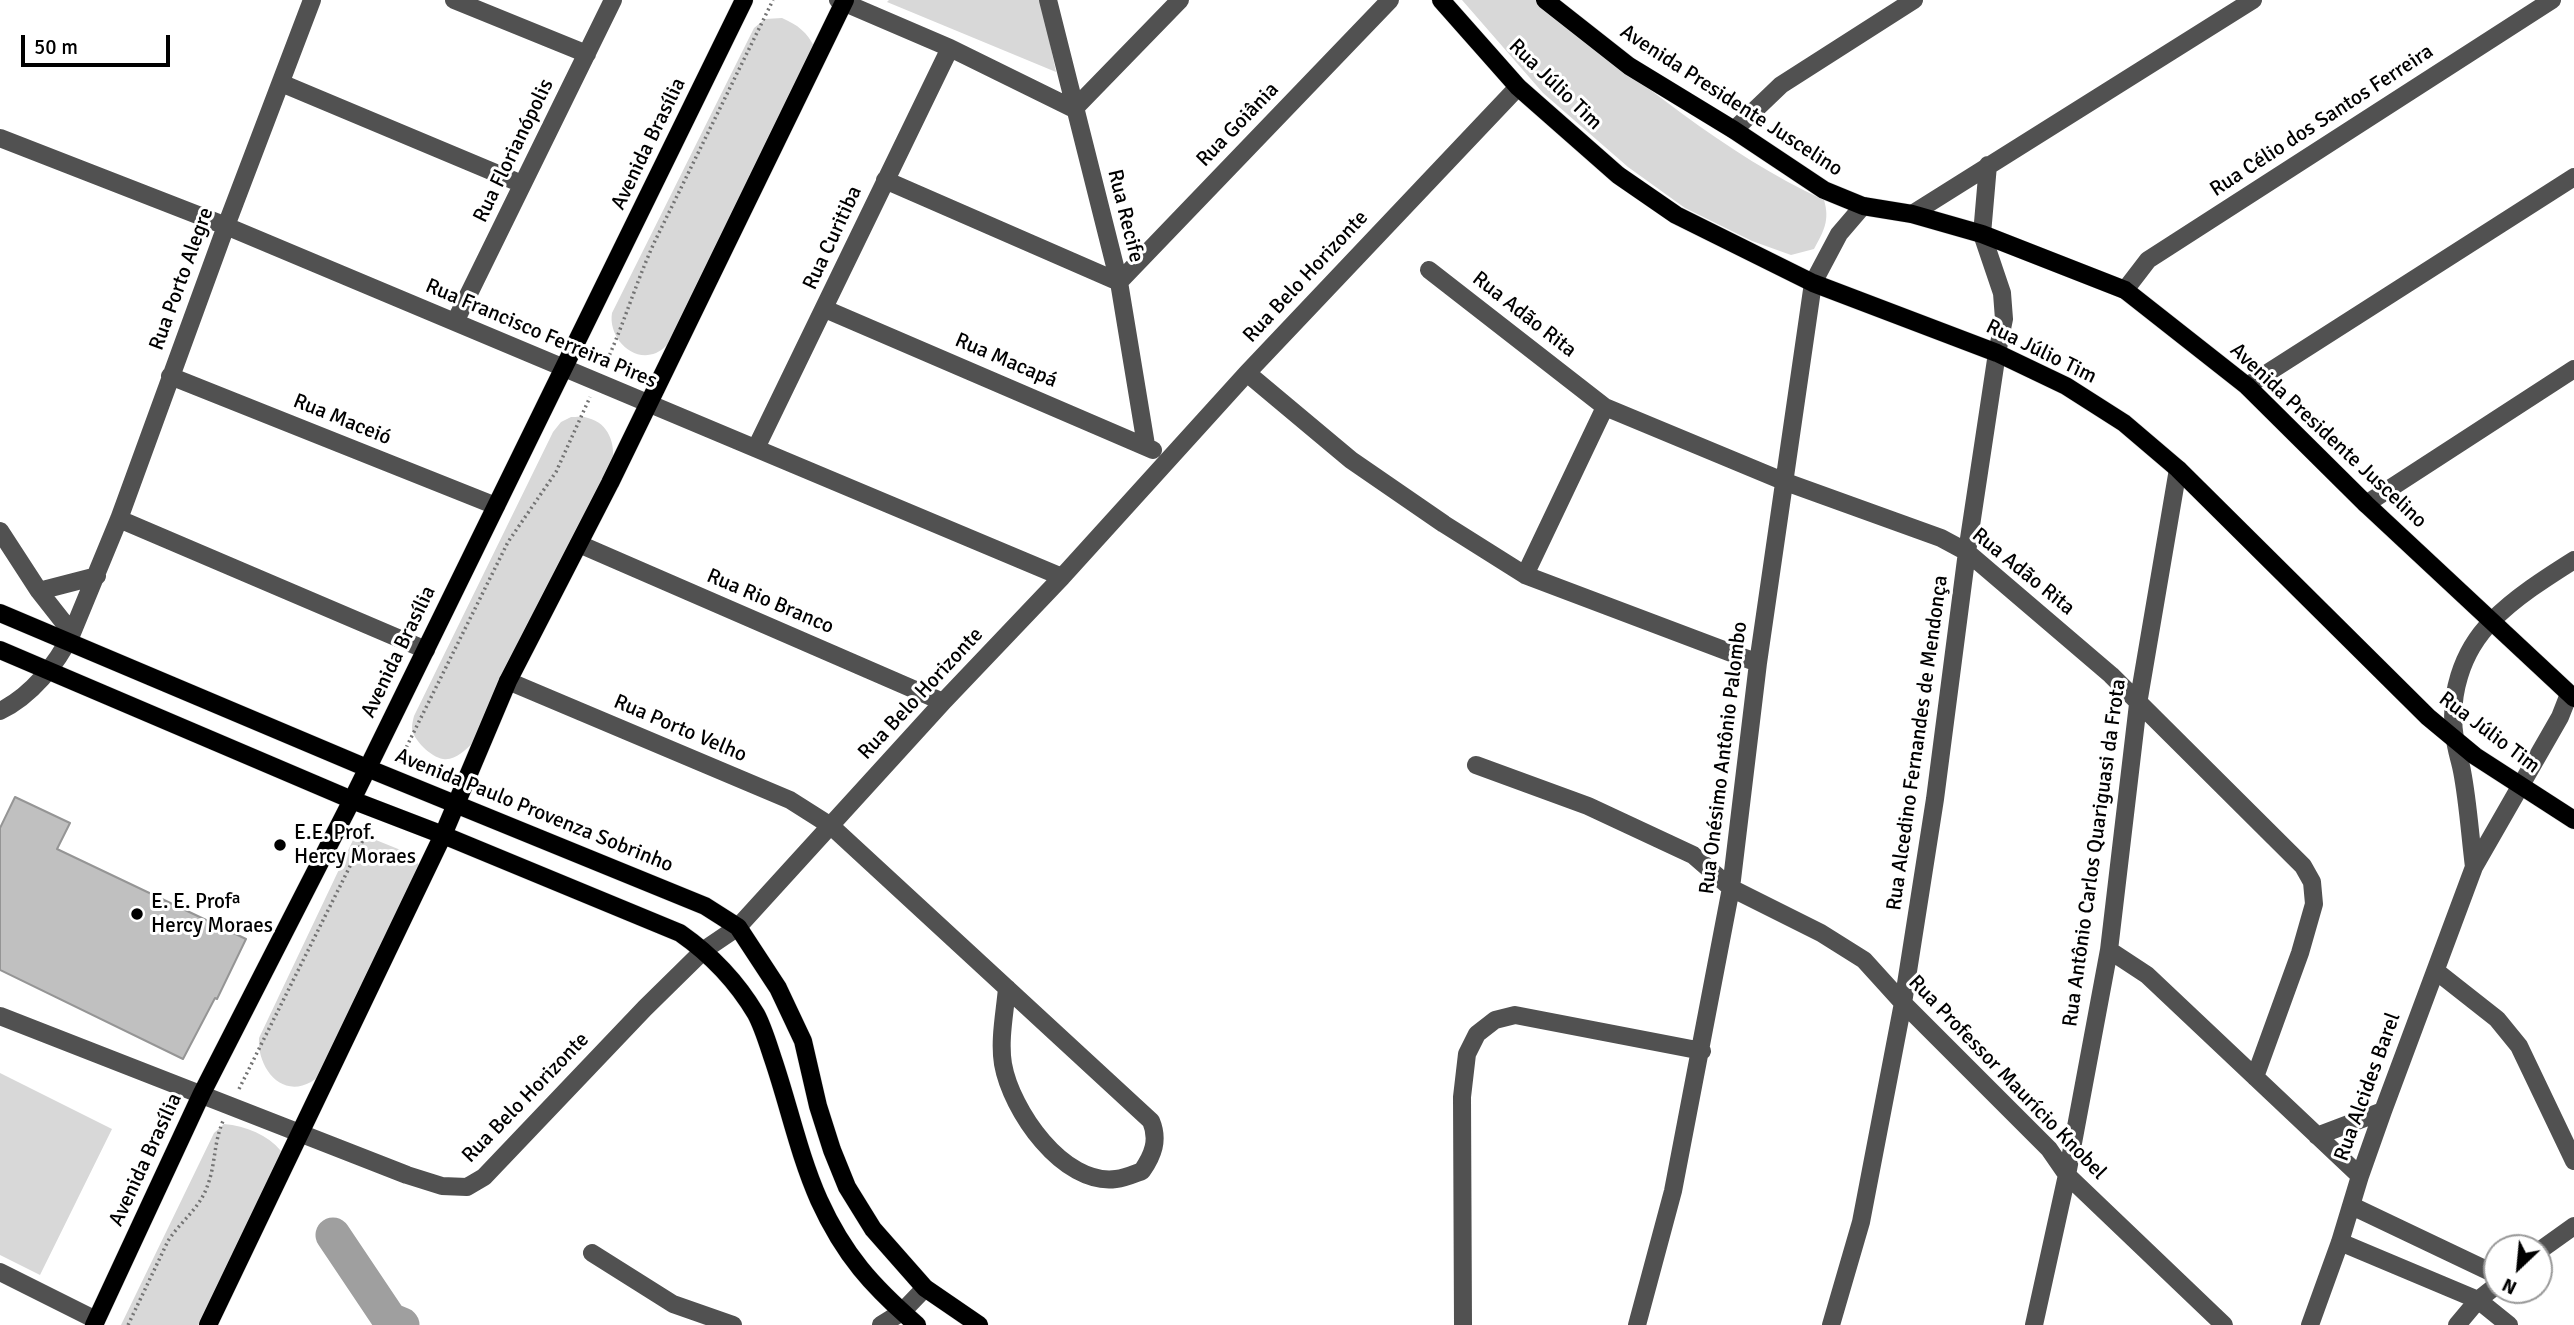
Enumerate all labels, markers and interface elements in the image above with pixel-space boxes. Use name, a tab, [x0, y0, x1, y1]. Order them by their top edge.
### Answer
street label: Avenida Presidente Juscelino	[1615, 20, 1847, 182]
scale bar	[24, 21, 173, 65]
text: 50 m	[34, 34, 78, 60]
street label: Rua Júlio Tim	[1503, 34, 1607, 136]
street label: Rua Célio dos Santos Ferreira	[2206, 39, 2438, 203]
street label: Avenida Brasília	[606, 74, 692, 214]
street label: Rua Florianópolis	[468, 75, 560, 227]
street label: Rua Goiânia	[1192, 78, 1284, 172]
street label: Rua Recife	[1101, 167, 1149, 265]
street label: Rua Curitiba	[798, 182, 868, 294]
street label: Rua Porto Alegre	[145, 204, 219, 354]
street label: Rua Belo Horizonte	[1238, 206, 1374, 348]
street label: Rua Adão Rita	[1467, 267, 1581, 363]
street label: Rua Francisco Ferreira Pires	[421, 274, 661, 394]
street label: Rua Júlio Tim	[1982, 314, 2100, 390]
street label: Rua Macapá	[951, 328, 1061, 394]
street label: Avenida Presidente Juscelino	[2224, 338, 2432, 534]
street label: Rua Maceió	[289, 389, 395, 451]
street label: Rua Adão Rita	[1966, 523, 2080, 621]
street label: Rua Rio Branco	[703, 564, 837, 640]
street label: Rua Alcedino Fernandes de Mendonça	[1882, 574, 1954, 912]
street label: Avenida Brasília	[356, 582, 442, 722]
street label: Rua Onésimo Antônio Palombo	[1695, 620, 1753, 896]
street label: Rua Belo Horizonte	[853, 623, 989, 765]
street label: Rua Antônio Carlos Quariguasi da Frota	[2058, 678, 2132, 1028]
street label: Rua Júlio Tim	[2434, 687, 2544, 779]
street label: Rua Porto Velho	[610, 690, 750, 768]
street label: Avenida Paulo Provenza Sobrinho	[391, 744, 677, 878]
place label: E.E. Prof. Hercy Moraes	[294, 820, 416, 870]
marker: E.E. Prof. Hercy Moraes	[272, 837, 288, 853]
place label: E. E. Profª Hercy Moraes	[151, 889, 273, 939]
marker: E. E. Profª Hercy Moraes	[129, 906, 145, 922]
street label: Rua Professor Maurício Knobel	[1903, 971, 2111, 1185]
street label: Rua Alcides Barel	[2329, 1009, 2407, 1165]
street label: Rua Belo Horizonte	[457, 1028, 595, 1168]
street label: Avenida Brasília	[104, 1090, 188, 1230]
north arrow	[2483, 1234, 2553, 1304]
text: N	[2498, 1272, 2521, 1300]

